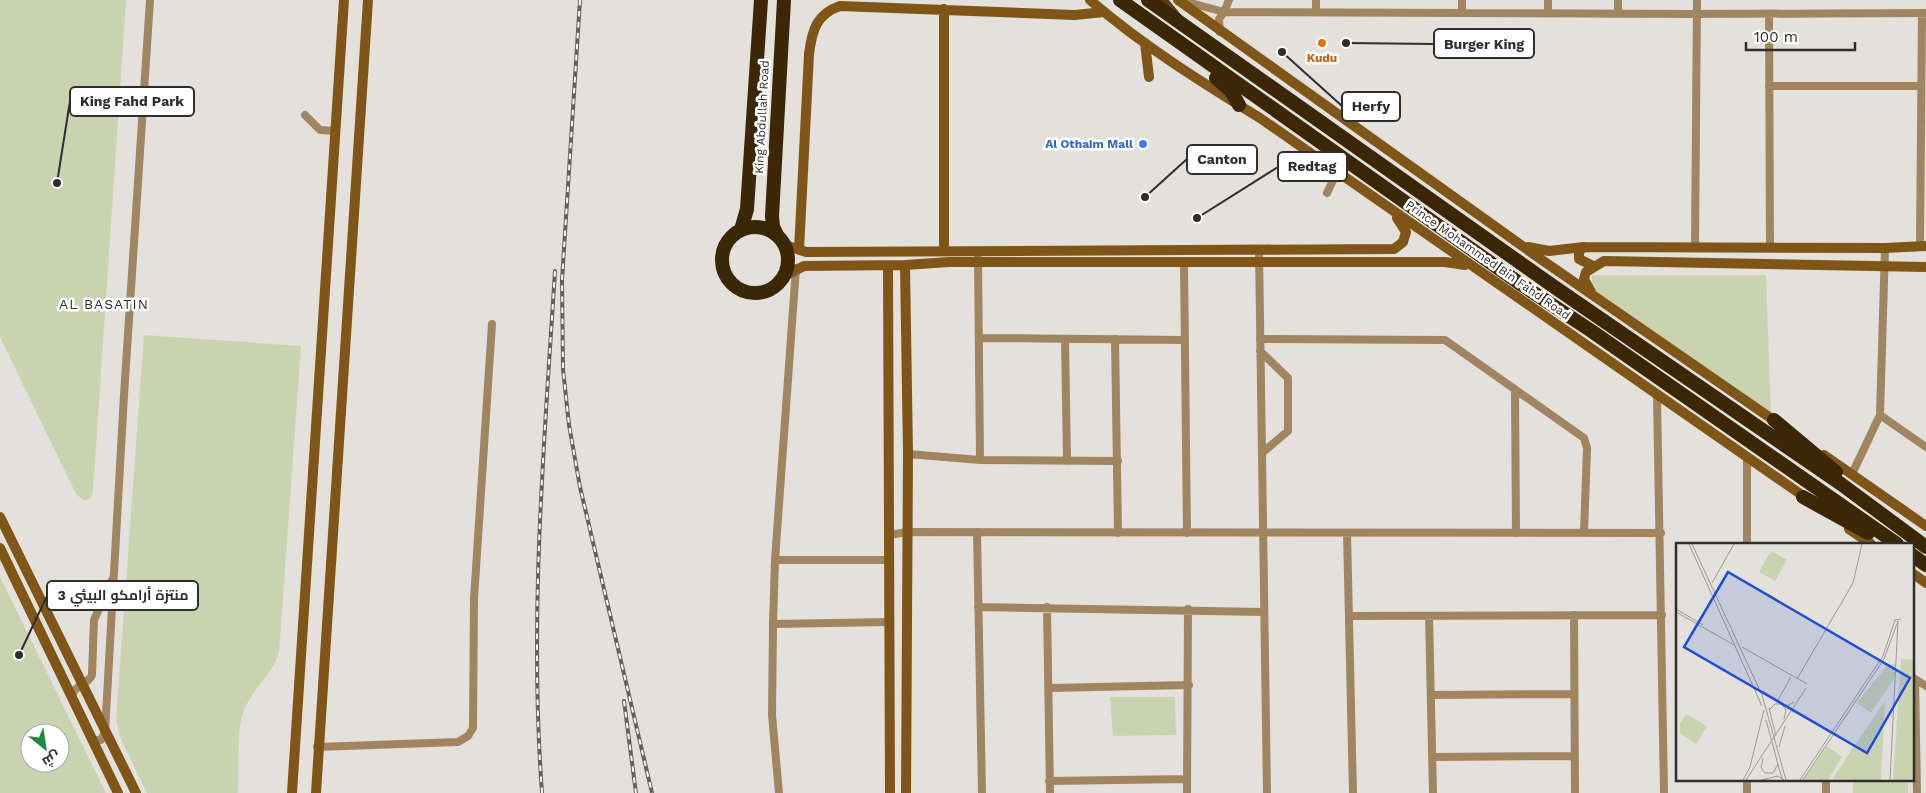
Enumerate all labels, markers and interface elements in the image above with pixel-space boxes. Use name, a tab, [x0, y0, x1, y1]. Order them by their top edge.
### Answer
scale bar	[1746, 20, 1855, 52]
text: 100 m	[1754, 28, 1798, 46]
callout: Burger King	[1434, 29, 1534, 58]
text: Burger King	[1444, 36, 1524, 52]
marker: Kudu	[1316, 37, 1328, 49]
place label: Kudu	[1307, 51, 1337, 65]
street label: King Abdullah Road	[752, 60, 772, 174]
callout: King Fahd Park	[70, 87, 194, 116]
callout: Herfy	[1342, 92, 1400, 121]
text: King Fahd Park	[80, 93, 184, 109]
text: Herfy	[1352, 98, 1390, 114]
place label: Al Othaim Mall	[1045, 137, 1133, 151]
marker: Al Othaim Mall	[1137, 138, 1149, 150]
callout: Canton	[1187, 145, 1257, 174]
text: Canton	[1197, 151, 1247, 167]
callout: Redtag	[1278, 152, 1347, 181]
text: Redtag	[1288, 158, 1337, 174]
street label: Prince Mohammed Bin Fahd Road	[1403, 197, 1573, 323]
district label: AL BASATIN	[59, 296, 149, 312]
inset map	[1676, 543, 1914, 780]
callout: منتزة أرامكو البيئي 3	[47, 581, 198, 610]
text: منتزة أرامكو البيئي 3	[58, 586, 188, 607]
north arrow	[20, 723, 70, 773]
text: ش	[39, 747, 63, 771]

